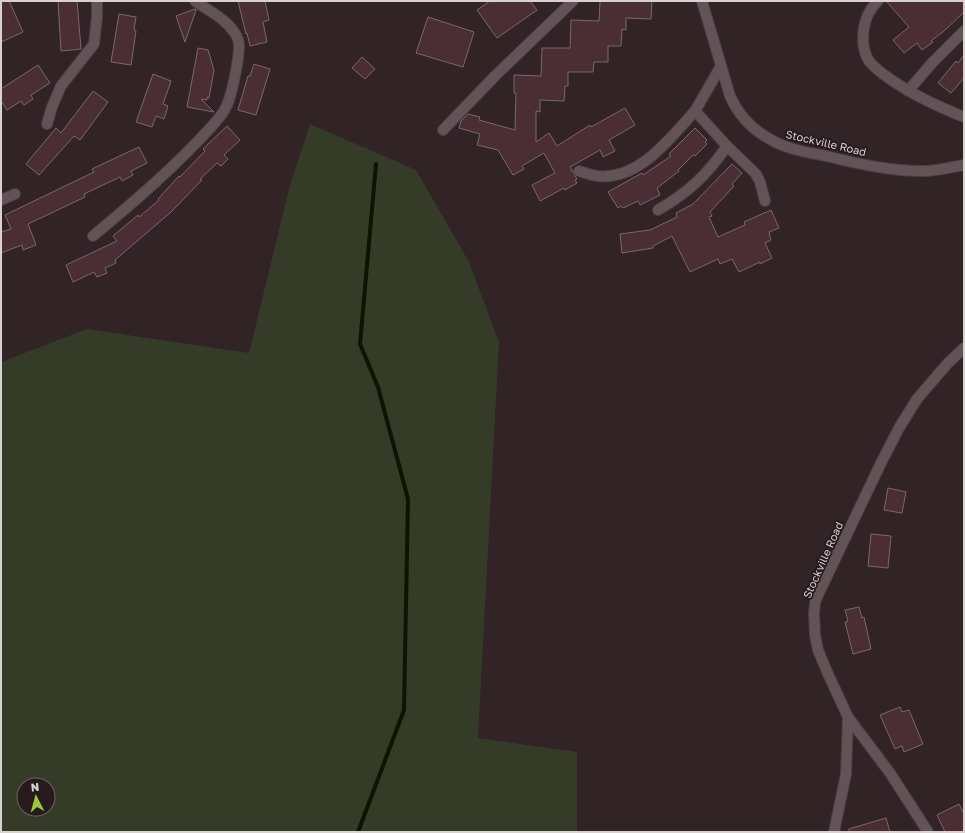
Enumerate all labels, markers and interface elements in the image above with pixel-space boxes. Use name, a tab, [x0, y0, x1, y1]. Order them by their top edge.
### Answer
street label: Stockville Road	[785, 127, 868, 158]
street label: Stockville Road	[800, 520, 845, 600]
north arrow	[16, 777, 56, 817]
text: N	[30, 780, 40, 793]

